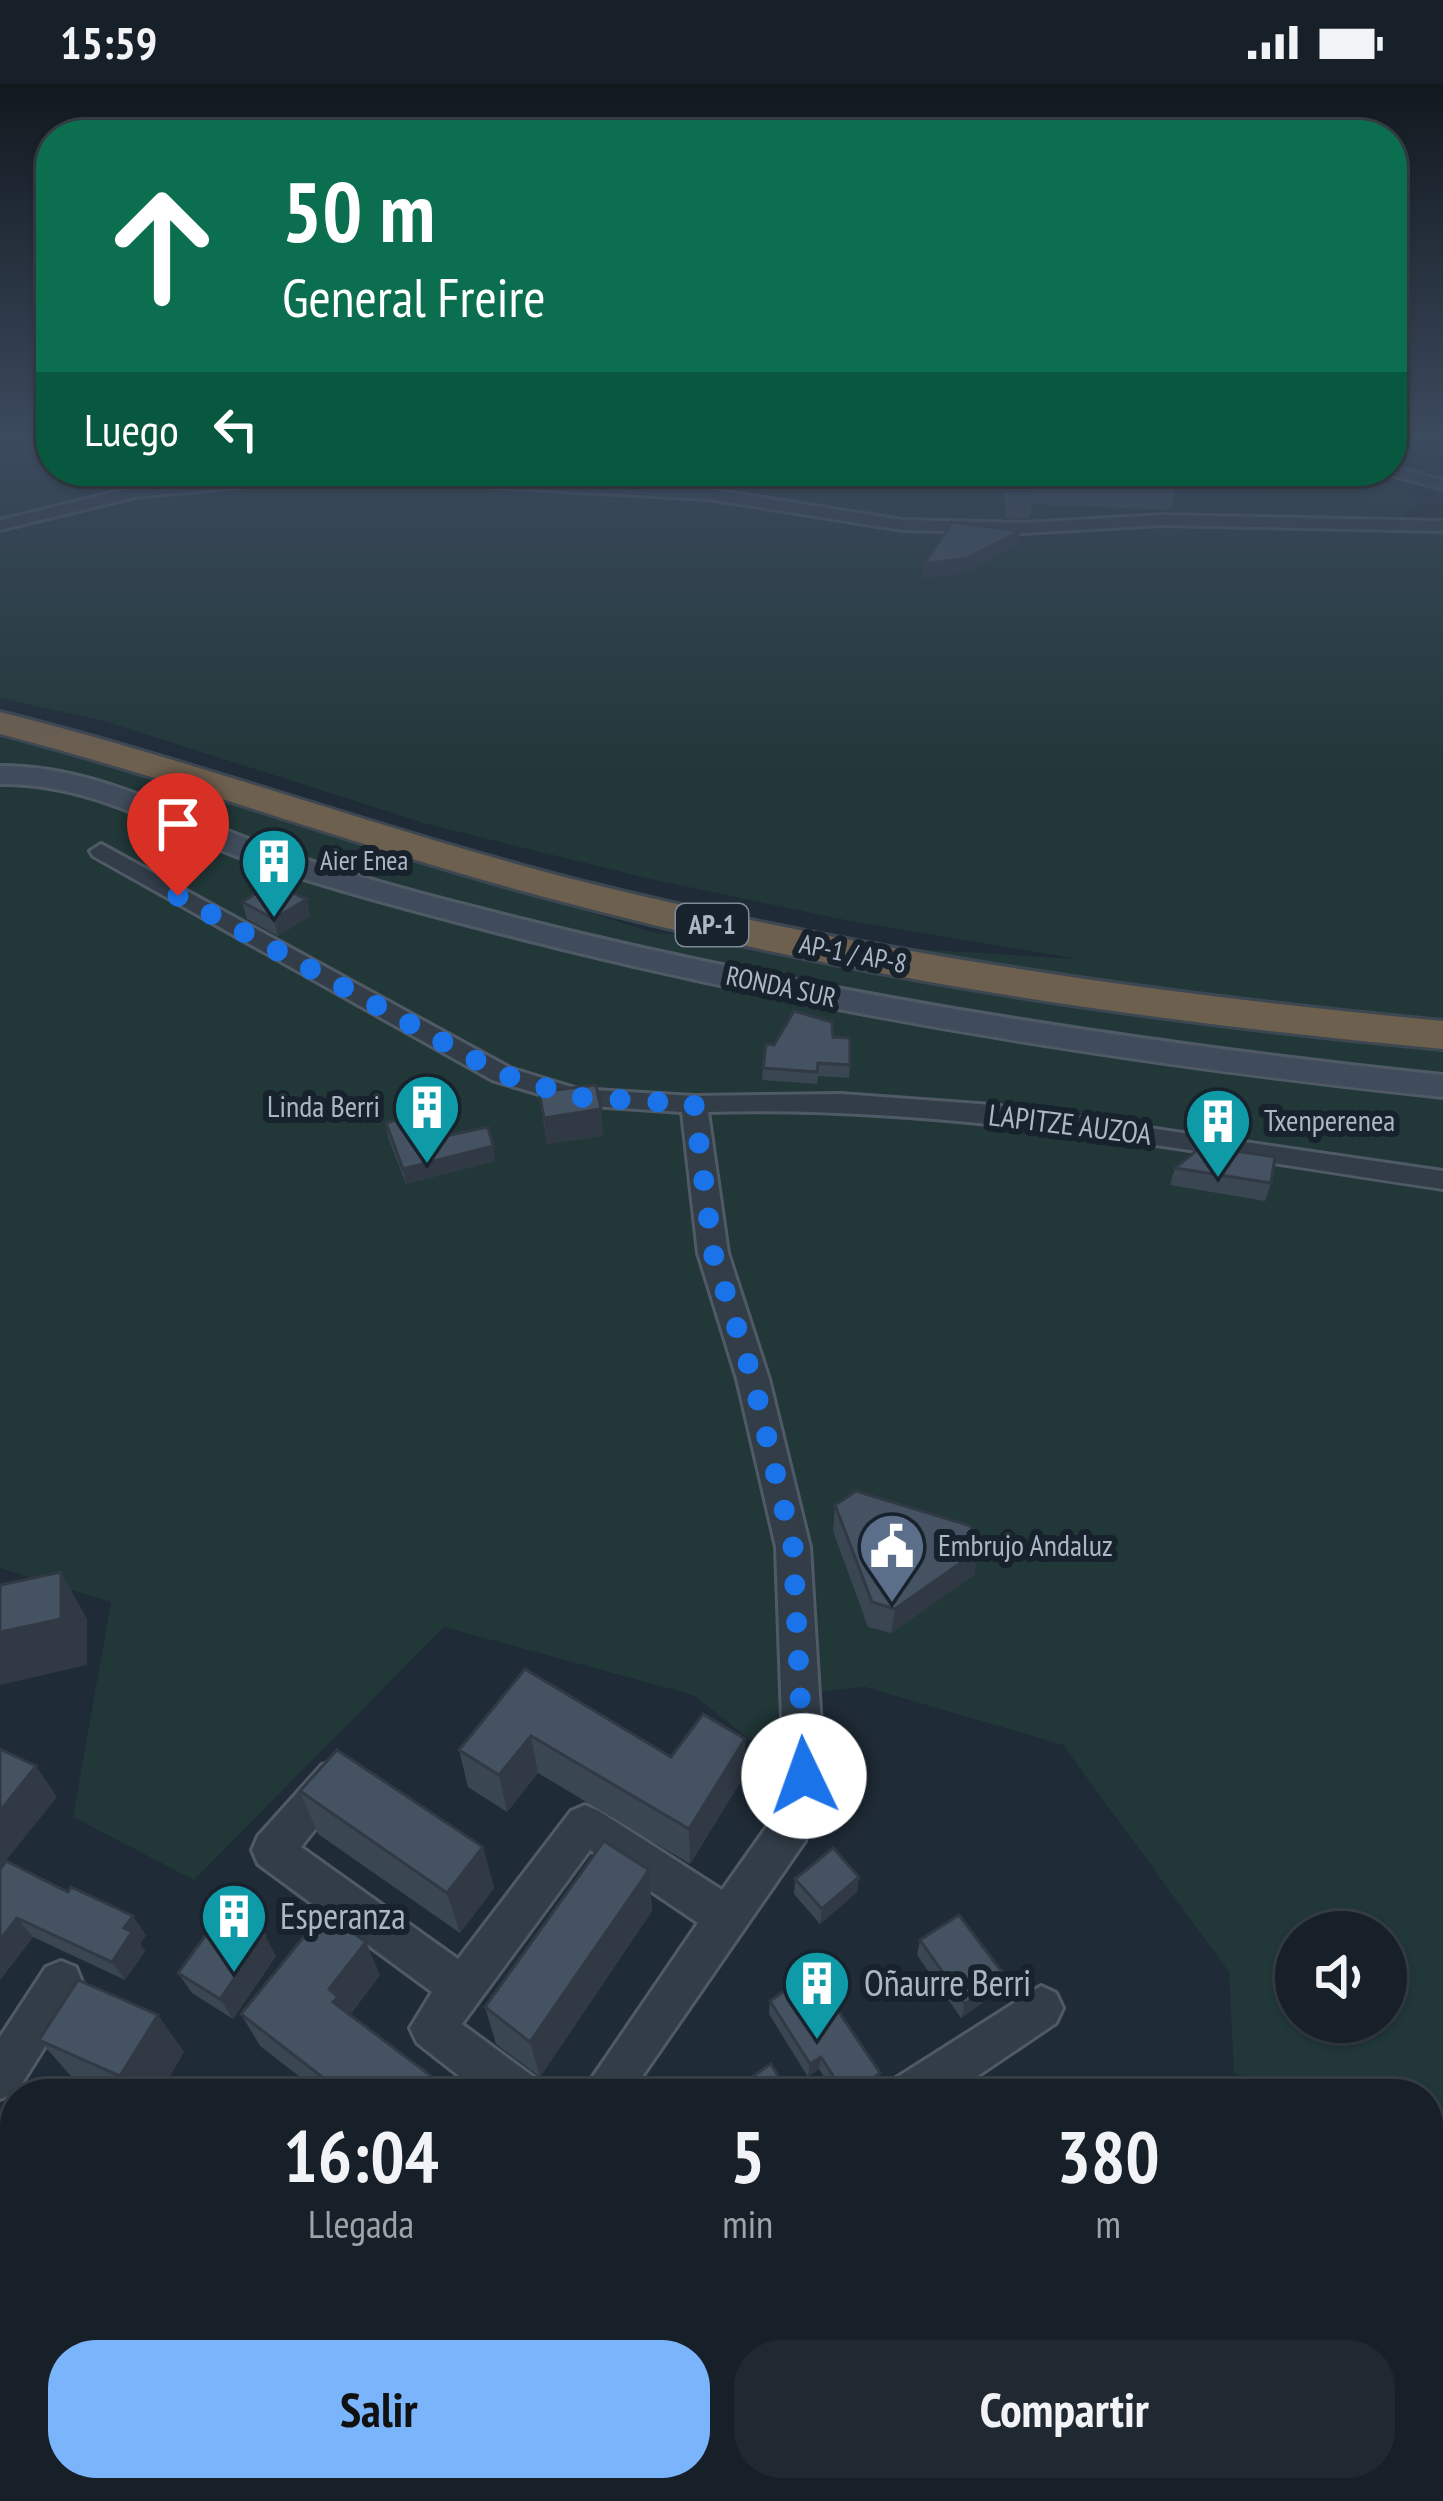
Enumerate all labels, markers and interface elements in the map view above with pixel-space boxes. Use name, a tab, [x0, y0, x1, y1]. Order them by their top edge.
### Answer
text: 15:59	[60, 13, 157, 71]
text: 50 m	[282, 156, 435, 265]
icon: ahead	[84, 168, 240, 324]
text: General Freire	[282, 262, 546, 332]
icon: left	[203, 396, 269, 462]
text: Luego	[84, 400, 179, 458]
pin	[127, 773, 229, 896]
icon: arrive	[145, 791, 211, 857]
building icon: Aier Enea	[239, 826, 309, 920]
place label: Aier Enea	[320, 843, 408, 877]
road number: AP-1	[676, 904, 748, 946]
street label: AP-1 / AP-8	[797, 926, 910, 980]
street label: RONDA SUR	[723, 958, 839, 1014]
building icon: Linda Berri	[392, 1072, 462, 1166]
place label: Linda Berri	[267, 1086, 380, 1125]
building icon: Txenperenea	[1183, 1086, 1253, 1180]
street label: LAPITZE AUZOA	[986, 1094, 1155, 1153]
place label: Txenperenea	[1264, 1100, 1395, 1139]
public building icon: Embrujo Andaluz	[857, 1511, 927, 1605]
place label: Embrujo Andaluz	[938, 1525, 1113, 1564]
position arrow	[741, 1713, 867, 1839]
building icon: Esperanza	[199, 1881, 269, 1975]
place label: Esperanza	[280, 1892, 406, 1939]
map controls	[1275, 1911, 1407, 2043]
button: sound	[1275, 1911, 1407, 2043]
building icon: Oñaurre Berri	[782, 1948, 852, 2042]
place label: Oñaurre Berri	[864, 1959, 1031, 2006]
text: 16:04	[283, 2109, 439, 2202]
text: 5	[731, 2109, 765, 2202]
text: 380	[1056, 2109, 1160, 2202]
text: Llegada	[308, 2198, 414, 2249]
text: min	[722, 2198, 773, 2249]
text: m	[1095, 2198, 1121, 2249]
button: Salir	[48, 2340, 710, 2478]
button: Compartir	[734, 2340, 1395, 2478]

